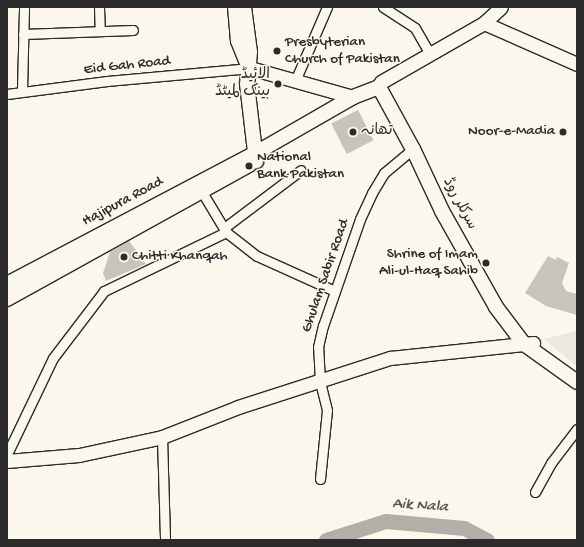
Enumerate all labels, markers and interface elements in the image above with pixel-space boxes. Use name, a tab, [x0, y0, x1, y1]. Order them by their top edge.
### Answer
place label: Presbyterian Church of Pakistan	[285, 33, 400, 68]
marker: Presbyterian Church of Pakistan	[272, 46, 282, 56]
street label: Eid Gah Road	[83, 52, 171, 80]
place label: الائیڈ بینک لمیٹڈ	[215, 66, 270, 101]
marker: الائیڈ بینک لمیٹڈ	[273, 79, 283, 89]
place label: تھانہ	[361, 123, 393, 141]
place label: Noor-e-Madia	[468, 123, 555, 141]
marker: تھانہ	[348, 127, 358, 137]
marker: Noor-e-Madia	[558, 127, 568, 137]
place label: National Bank Pakistan	[257, 148, 344, 183]
marker: National Bank Pakistan	[244, 161, 254, 171]
street label: Hajipura Road	[80, 173, 166, 231]
street label: سرکلر روڈ	[438, 175, 480, 233]
street label: Ghulam Sabir Road	[298, 217, 354, 335]
place label: Shrine of Imam Ali-ul-Haq Sahib	[379, 245, 478, 280]
place label: Chitti Khanqah	[132, 248, 228, 266]
marker: Chitti Khanqah	[119, 252, 129, 262]
marker: Shrine of Imam Ali-ul-Haq Sahib	[481, 258, 491, 268]
water label: Aik Nala	[392, 495, 448, 519]

